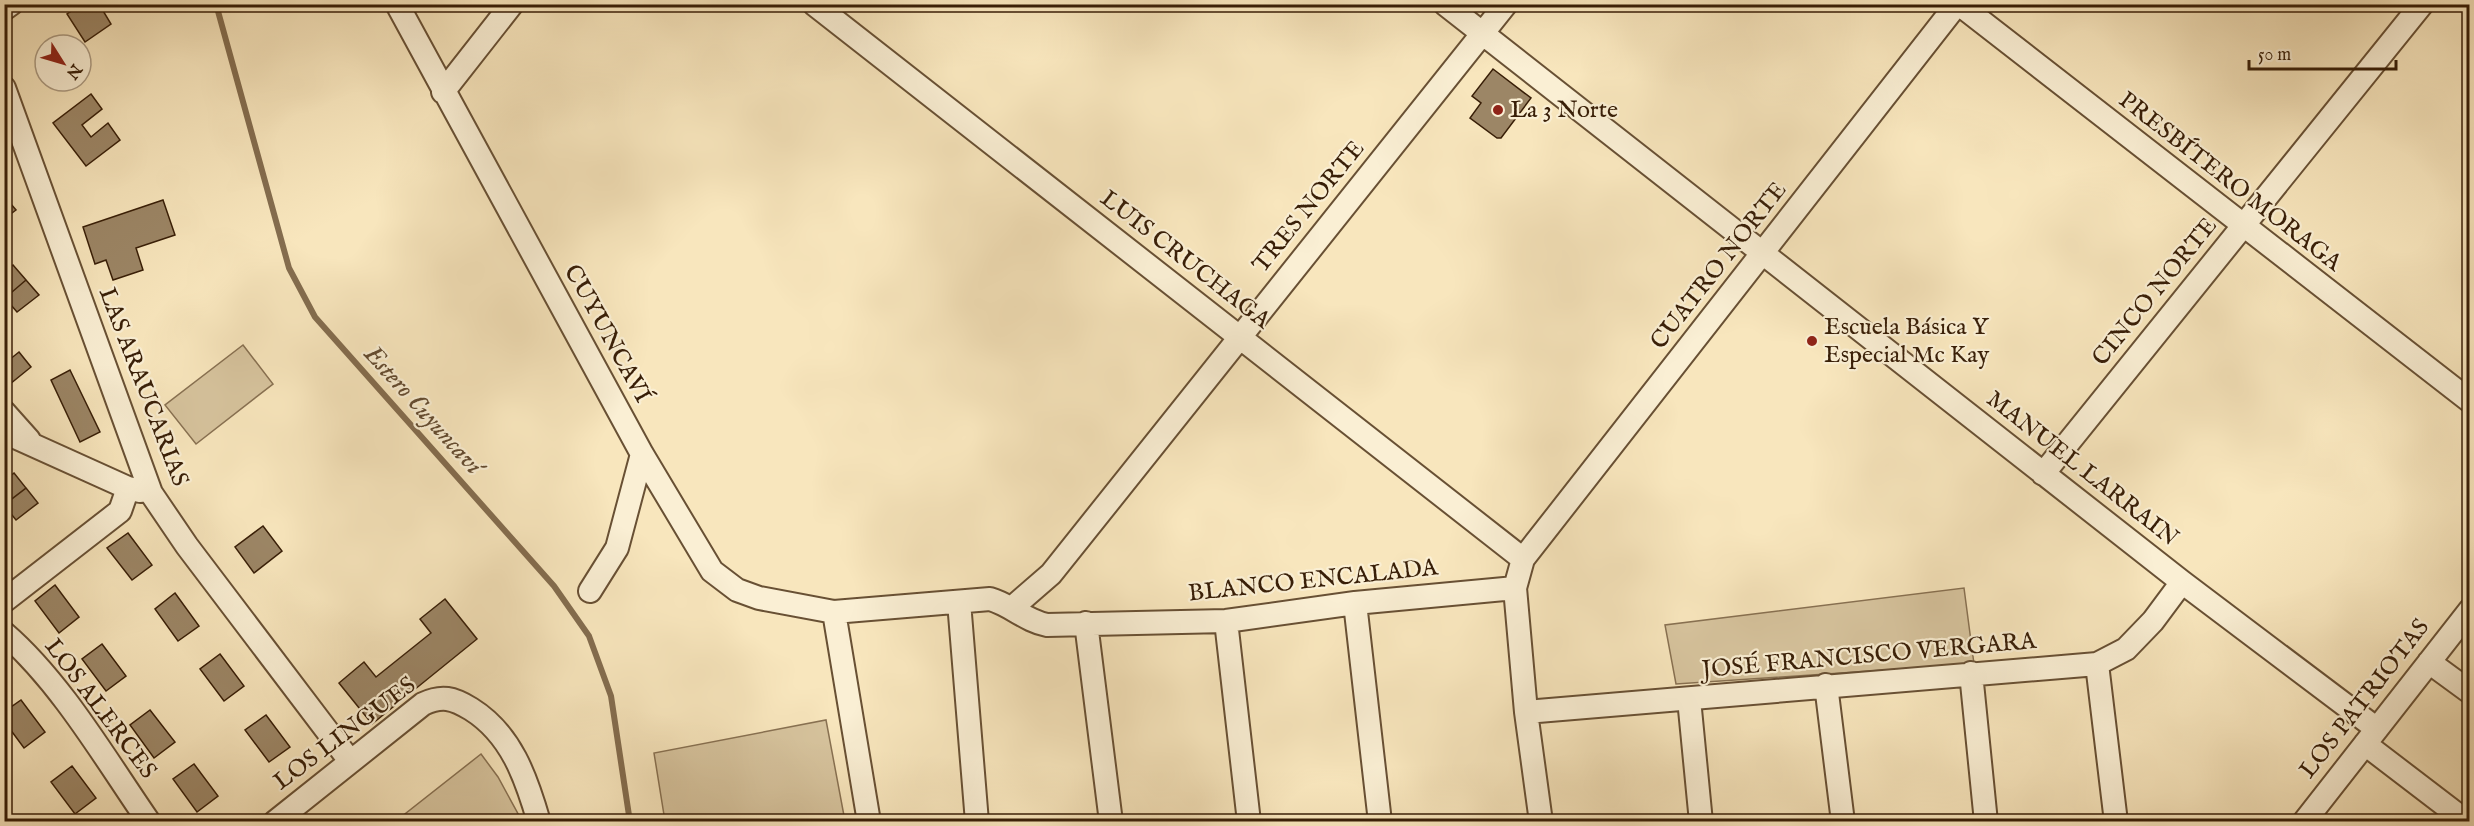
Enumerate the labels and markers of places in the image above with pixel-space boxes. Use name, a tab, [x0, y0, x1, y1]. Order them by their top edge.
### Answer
place label: La 3 Norte	[1510, 95, 1618, 126]
marker: La 3 Norte	[1491, 103, 1505, 117]
place label: Escuela Básica Y Especial Mc Kay	[1824, 312, 1990, 371]
marker: Escuela Básica Y Especial Mc Kay	[1805, 334, 1819, 348]

